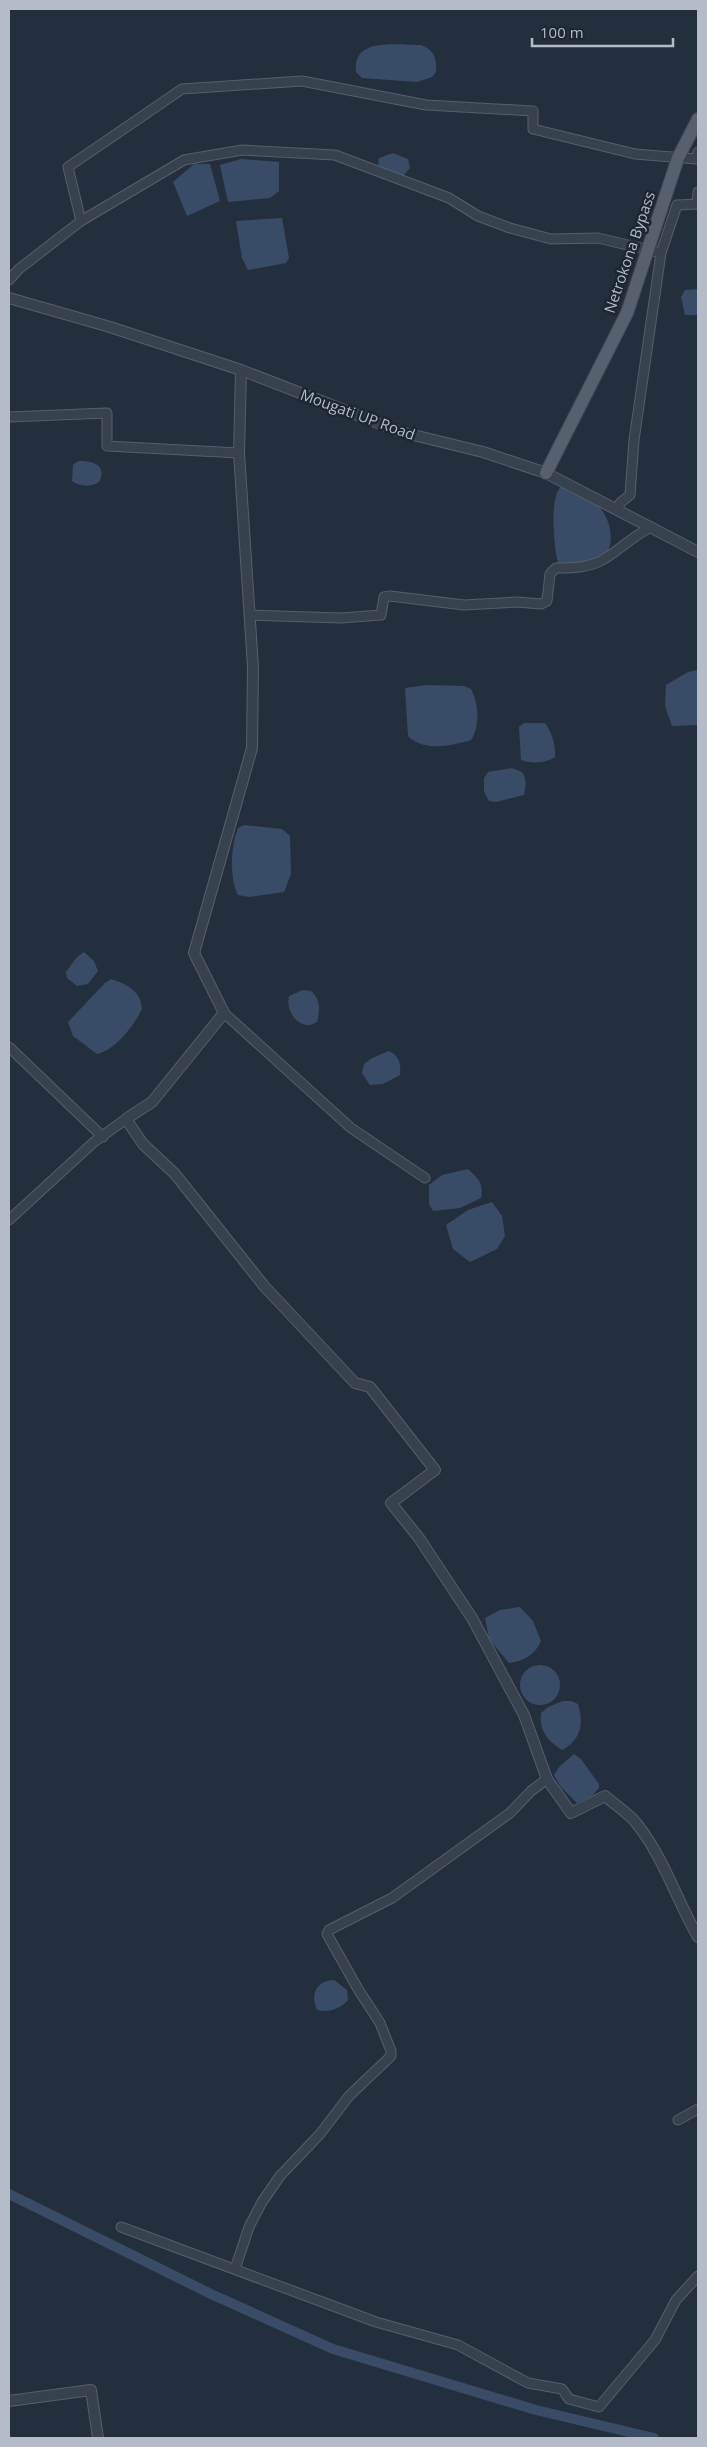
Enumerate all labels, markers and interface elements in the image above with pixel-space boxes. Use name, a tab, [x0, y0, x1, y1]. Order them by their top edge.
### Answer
scale bar	[532, 15, 673, 47]
text: 100 m	[540, 22, 584, 42]
street label: Netrokona Bypass	[599, 188, 659, 316]
street label: Mougati UP Road	[298, 384, 418, 444]

